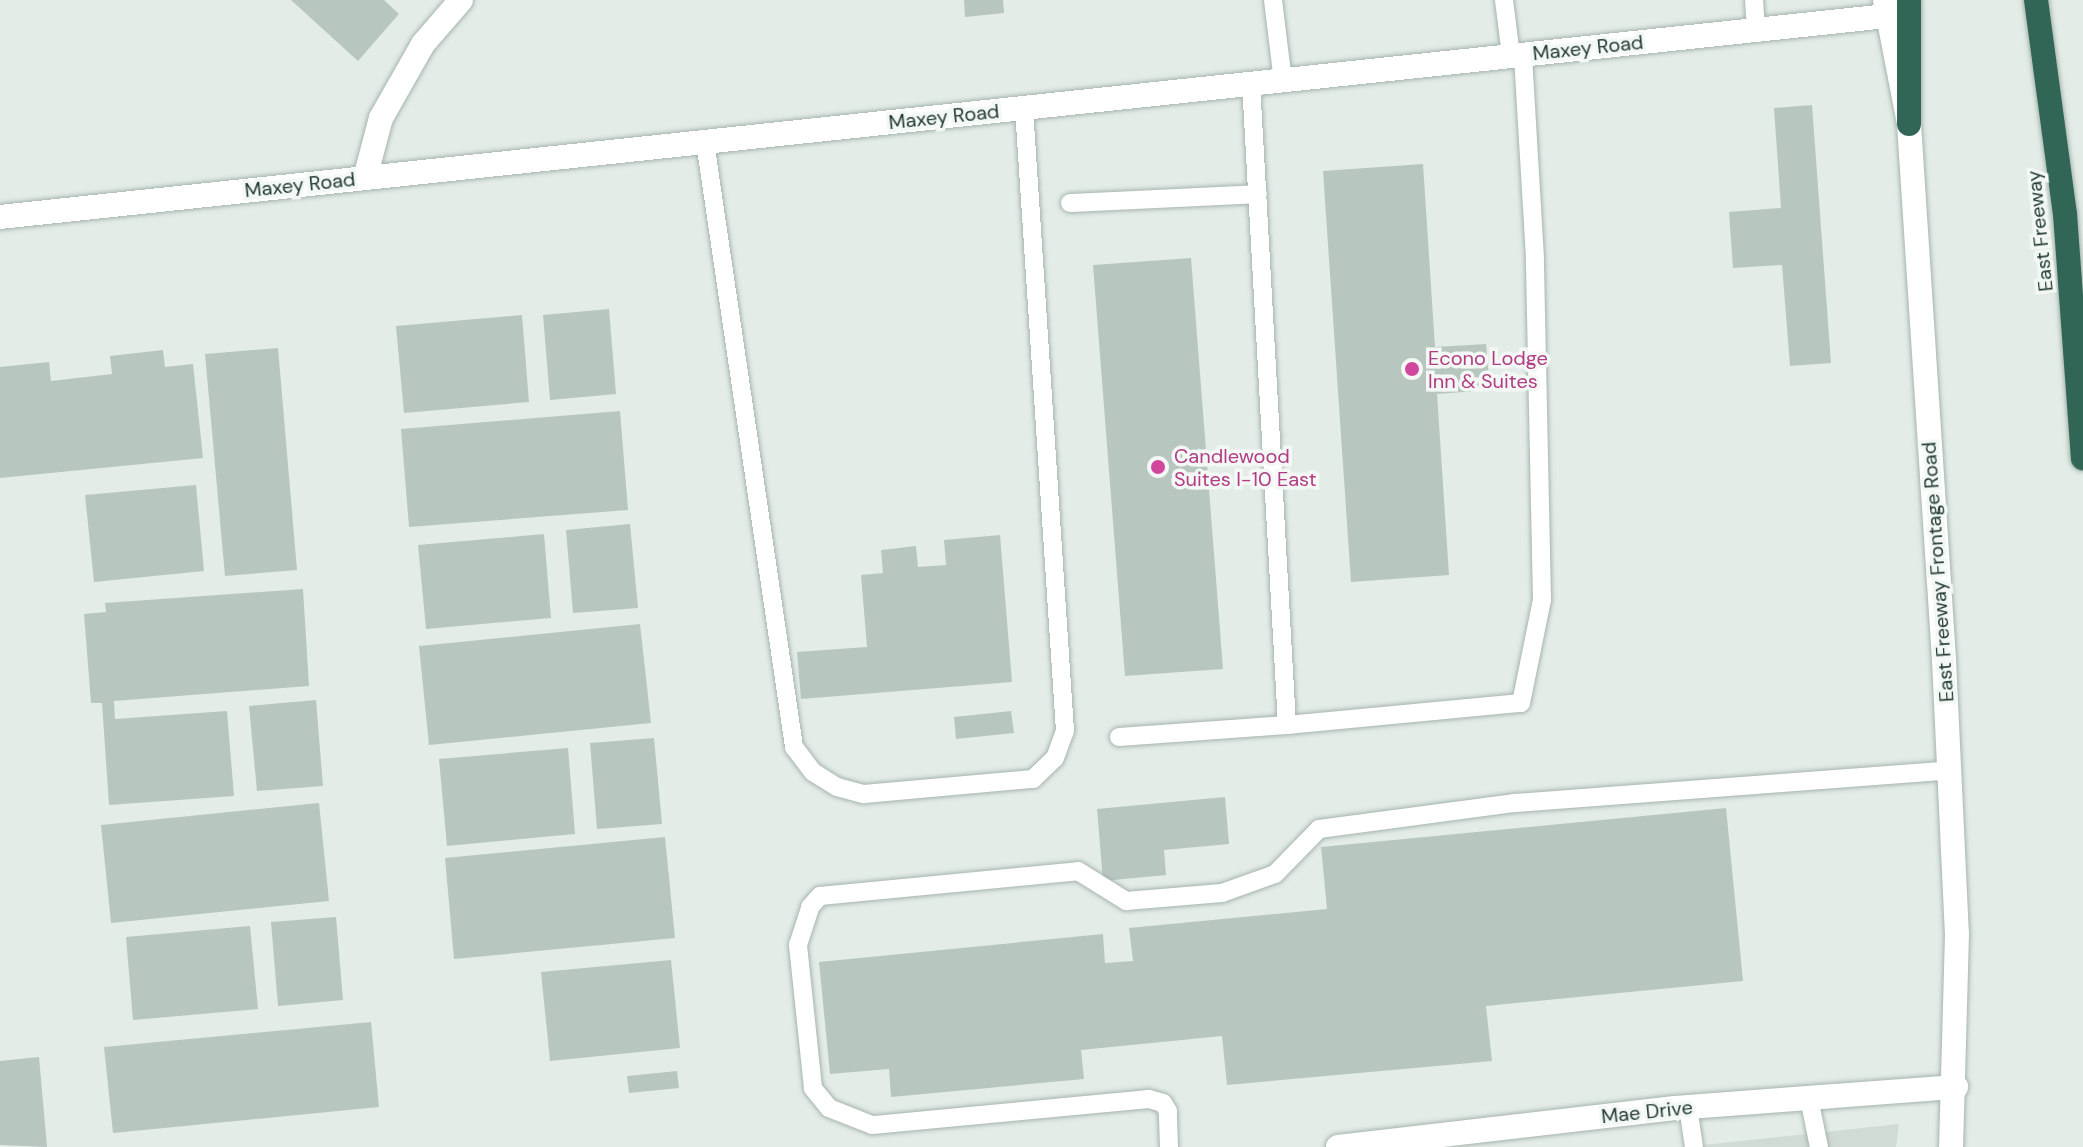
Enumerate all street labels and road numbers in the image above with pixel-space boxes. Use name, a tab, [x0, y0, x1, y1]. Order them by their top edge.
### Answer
street label: Maxey Road	[1531, 30, 1645, 66]
street label: Maxey Road	[887, 99, 1001, 135]
street label: Maxey Road	[243, 167, 357, 203]
street label: East Freeway	[2022, 169, 2058, 293]
street label: East Freeway Frontage Road	[1917, 441, 1959, 703]
street label: Mae Drive	[1600, 1095, 1694, 1129]

